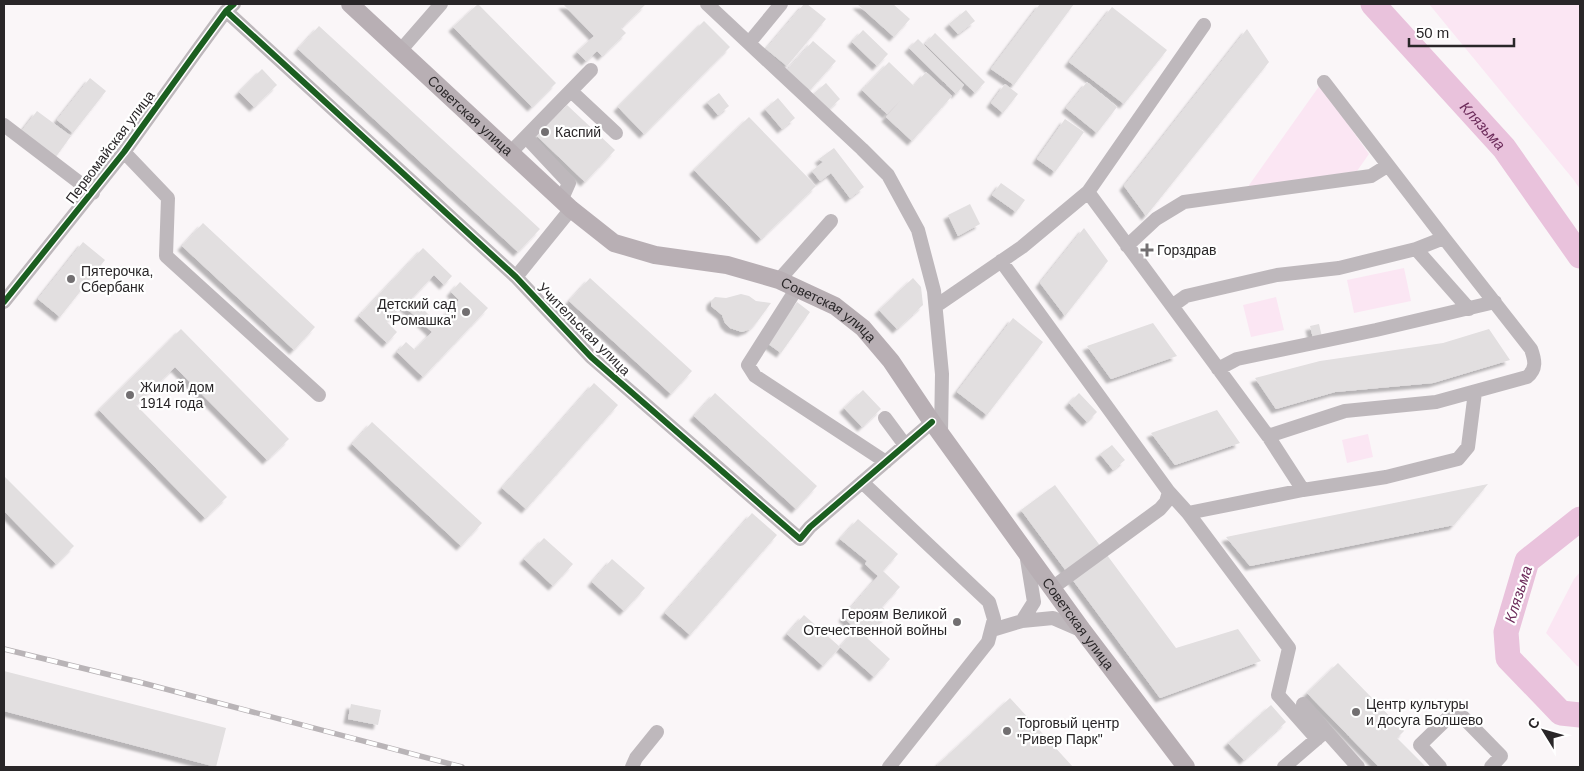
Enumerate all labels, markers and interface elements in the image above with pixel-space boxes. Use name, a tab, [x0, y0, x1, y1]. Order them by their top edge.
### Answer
scale bar	[1409, 15, 1514, 47]
text: 50 m	[1416, 24, 1449, 41]
street label: Советская улица	[424, 72, 516, 159]
street label: Первомайская улица	[62, 87, 158, 207]
water label: Клязьма	[1457, 98, 1509, 153]
place label: Каспий	[555, 124, 601, 140]
marker: Каспий	[539, 126, 551, 138]
place label: Горздрав	[1157, 242, 1216, 258]
marker: Горздрав	[1141, 244, 1153, 256]
place label: Пятерочка, Сбербанк	[81, 263, 153, 295]
marker: Пятерочка, Сбербанк	[65, 273, 77, 285]
street label: Советская улица	[779, 274, 880, 345]
street label: Учительская улица	[534, 279, 634, 379]
place label: Детский сад "Ромашка"	[377, 296, 456, 328]
marker: Детский сад "Ромашка"	[460, 306, 472, 318]
place label: Жилой дом 1914 года	[140, 379, 214, 411]
marker: Жилой дом 1914 года	[124, 389, 136, 401]
water label: Клязьма	[1501, 563, 1535, 625]
street label: Советская улица	[1039, 575, 1117, 673]
place label: Героям Великой Отечественной войны	[803, 606, 947, 638]
marker: Героям Великой Отечественной войны	[951, 616, 963, 628]
place label: Центр культуры и досуга Болшево	[1366, 696, 1483, 728]
marker: Центр культуры и досуга Болшево	[1350, 706, 1362, 718]
north arrow	[1519, 706, 1569, 756]
text: С	[1524, 714, 1543, 732]
place label: Торговый центр "Ривер Парк"	[1017, 715, 1120, 747]
marker: Торговый центр "Ривер Парк"	[1001, 725, 1013, 737]

